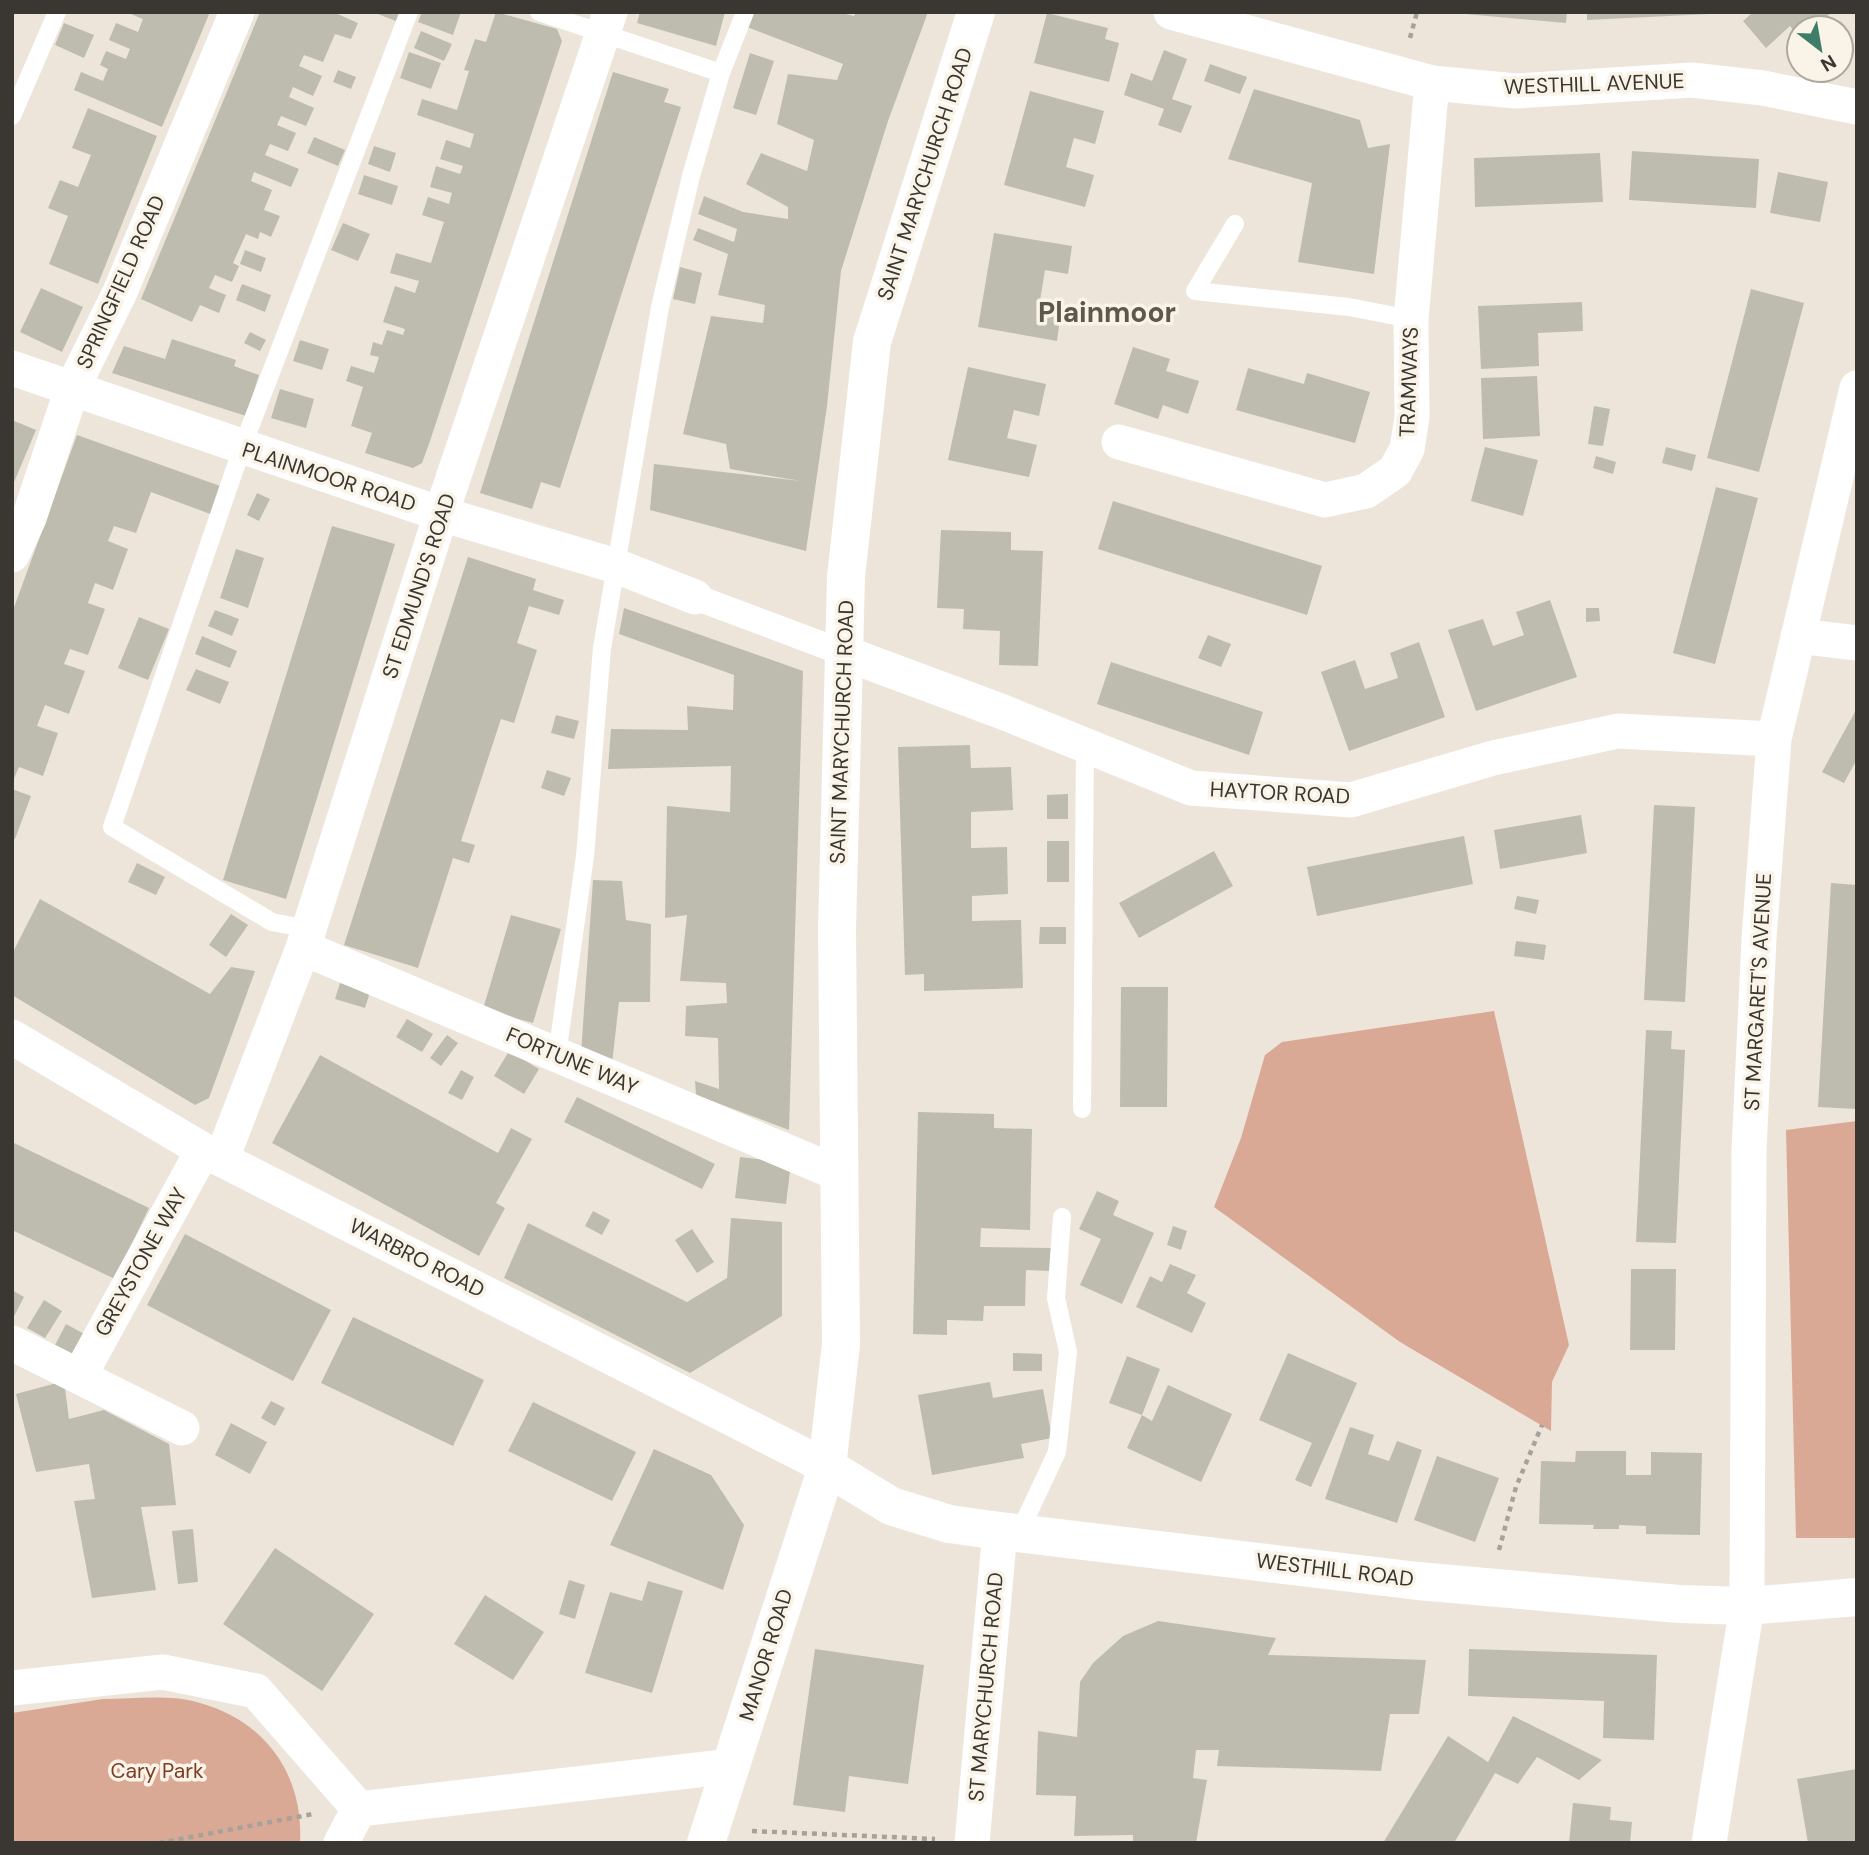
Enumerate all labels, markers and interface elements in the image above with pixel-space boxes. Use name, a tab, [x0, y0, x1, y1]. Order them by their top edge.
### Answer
north arrow	[1785, 14, 1855, 84]
street label: SAINT MARYCHURCH ROAD	[871, 44, 979, 304]
text: N	[1816, 49, 1841, 77]
street label: WESTHILL AVENUE	[1503, 67, 1685, 101]
street label: SPRINGFIELD ROAD	[70, 191, 172, 373]
district label: Plainmoor	[1038, 294, 1176, 331]
street label: TRAMWAYS	[1393, 326, 1425, 438]
street label: PLAINMOOR ROAD	[239, 436, 419, 518]
street label: ST EDMUND'S ROAD	[376, 490, 462, 682]
street label: SAINT MARYCHURCH ROAD	[823, 600, 861, 864]
street label: HAYTOR ROAD	[1209, 775, 1351, 811]
street label: ST MARGARET'S AVENUE	[1738, 872, 1778, 1112]
street label: FORTUNE WAY	[502, 1021, 642, 1101]
street label: GREYSTONE WAY	[88, 1183, 194, 1341]
street label: WARBRO ROAD	[345, 1212, 489, 1304]
street label: WESTHILL ROAD	[1254, 1546, 1416, 1594]
street label: ST MARYCHURCH ROAD	[962, 1571, 1010, 1803]
street label: MANOR ROAD	[733, 1586, 799, 1724]
park label: Cary Park	[111, 1757, 204, 1785]

